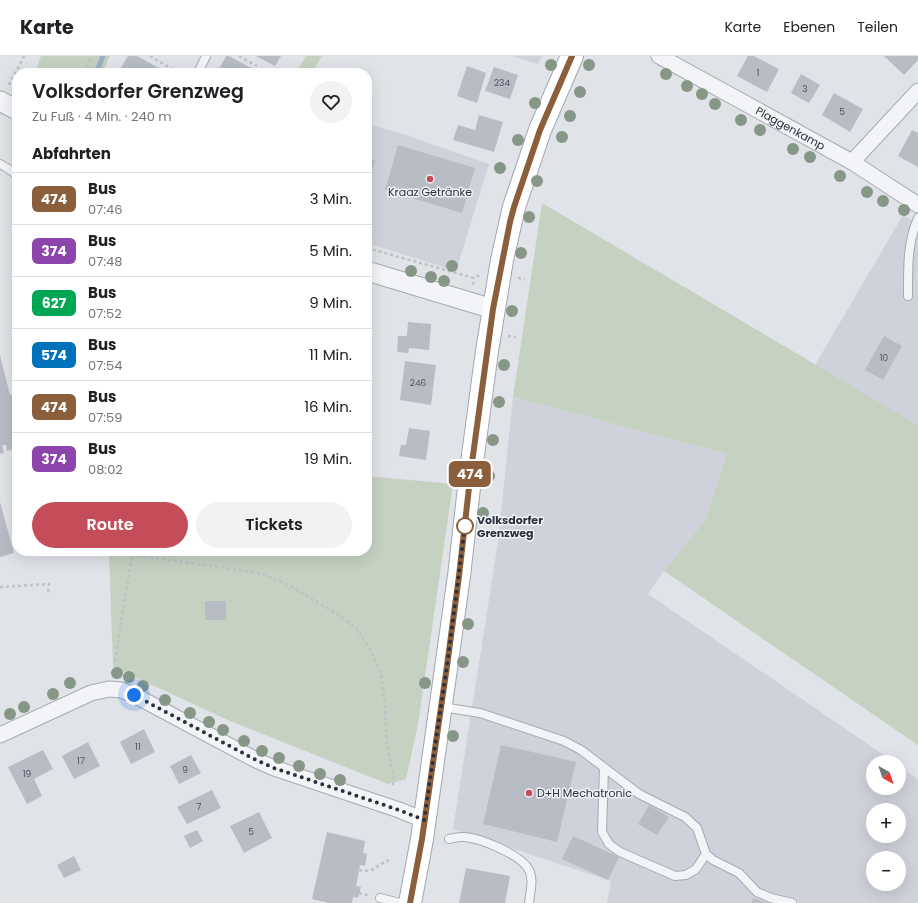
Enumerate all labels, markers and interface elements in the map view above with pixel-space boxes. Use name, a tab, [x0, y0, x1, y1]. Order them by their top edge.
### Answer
text: Karte	[20, 14, 74, 41]
text: Karte	[724, 17, 761, 37]
text: Ebenen	[783, 17, 835, 37]
text: Teilen	[857, 17, 898, 37]
house number: 1	[757, 67, 760, 79]
house number: 234	[494, 77, 510, 89]
text: Volksdorfer Grenzweg	[32, 78, 244, 105]
button: heart	[310, 81, 352, 123]
house number: 3	[802, 83, 808, 95]
street label: Plaggenkamp	[753, 103, 828, 154]
house number: 5	[839, 106, 845, 118]
text: Zu Fuß · 4 Min. · 240 m	[32, 107, 172, 126]
text: Abfahrten	[32, 143, 111, 164]
marker: Kraaz Getränke	[425, 174, 435, 184]
text: Bus	[88, 178, 116, 199]
place label: Kraaz Getränke	[388, 184, 472, 200]
text: 3 Min.	[310, 188, 352, 209]
text: 474	[41, 189, 67, 209]
text: 07:46	[88, 200, 122, 219]
text: Bus	[88, 230, 116, 251]
text: 5 Min.	[309, 240, 352, 261]
text: 374	[41, 241, 67, 261]
text: 07:48	[88, 252, 122, 271]
text: Bus	[88, 282, 116, 303]
text: 9 Min.	[309, 292, 352, 313]
text: 627	[42, 293, 66, 313]
text: 07:52	[88, 304, 122, 323]
text: Bus	[88, 334, 116, 355]
text: 11 Min.	[309, 344, 352, 365]
text: 574	[41, 345, 67, 365]
house number: 10	[880, 352, 889, 364]
text: 07:54	[88, 356, 122, 375]
house number: 246	[410, 377, 427, 389]
text: Bus	[88, 386, 116, 407]
text: 16 Min.	[304, 396, 352, 417]
text: 474	[41, 397, 67, 417]
text: 07:59	[88, 408, 122, 427]
text: Bus	[88, 438, 116, 459]
text: 19 Min.	[304, 448, 352, 469]
text: 374	[41, 449, 67, 469]
text: 08:02	[88, 460, 123, 479]
line badge: 474	[447, 461, 493, 487]
text: 474	[457, 464, 483, 484]
button: Route	[32, 502, 188, 548]
button: Tickets	[196, 502, 352, 548]
place label: Volksdorfer Grenzweg	[477, 512, 543, 541]
marker: Volksdorfer Grenzweg	[456, 517, 474, 535]
your location	[124, 685, 144, 705]
house number: 11	[135, 741, 141, 753]
house number: 17	[77, 755, 85, 767]
north arrow	[866, 755, 906, 795]
map controls	[866, 755, 906, 891]
house number: 9	[182, 764, 188, 776]
house number: 19	[23, 768, 32, 780]
place label: D+H Mechatronic	[537, 785, 632, 801]
marker: D+H Mechatronic	[524, 788, 534, 798]
house number: 7	[197, 801, 202, 813]
button: +	[866, 803, 906, 843]
house number: 5	[248, 826, 254, 838]
button: −	[866, 851, 906, 891]

